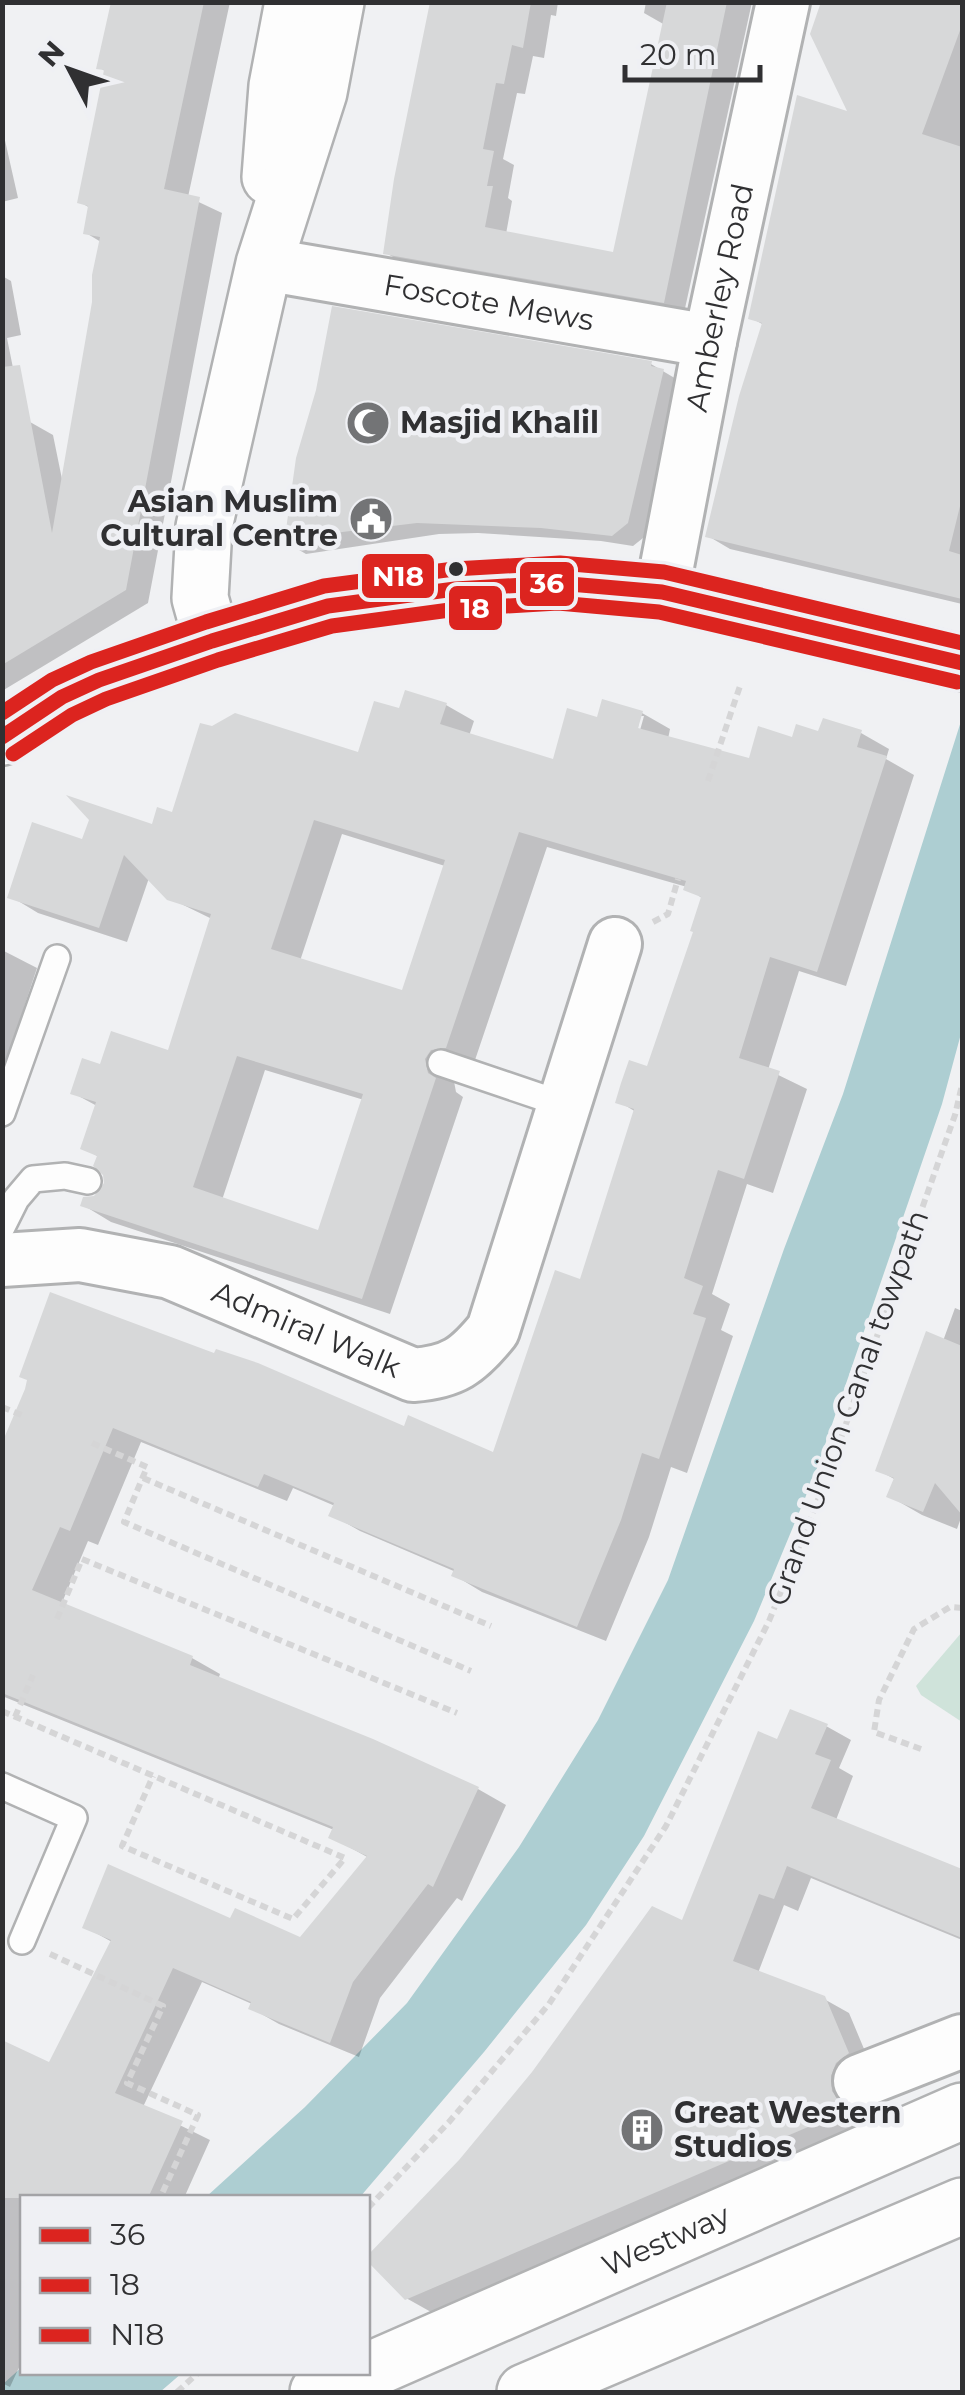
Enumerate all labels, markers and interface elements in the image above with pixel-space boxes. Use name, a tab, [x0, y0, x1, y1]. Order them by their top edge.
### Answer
north arrow	[20, 20, 120, 120]
scale bar	[625, 20, 760, 82]
text: N	[31, 34, 71, 73]
text: 20 m	[640, 36, 717, 73]
street label: Amberley Road	[678, 180, 761, 415]
street label: Foscote Mews	[381, 266, 597, 339]
mosque icon: Masjid Khalil	[345, 400, 391, 446]
place label: Masjid Khalil	[400, 404, 599, 441]
place label: Asian Muslim Cultural Centre	[100, 483, 338, 554]
public building icon: Asian Muslim Cultural Centre	[348, 496, 394, 542]
line badge: N18	[360, 552, 436, 600]
text: N18	[372, 559, 424, 593]
unlabelled marker	[446, 559, 466, 579]
line badge: 36	[518, 560, 576, 608]
text: 36	[529, 566, 564, 600]
line badge: 18	[447, 584, 504, 632]
text: 18	[460, 591, 490, 625]
street label: Grand Union Canal towpath	[759, 1205, 937, 1611]
street label: Admiral Walk	[207, 1273, 407, 1386]
place label: Great Western Studios	[674, 2094, 901, 2165]
building icon: Great Western Studios	[619, 2107, 665, 2153]
legend	[20, 2195, 370, 2375]
street label: Westway	[596, 2196, 736, 2284]
text: 36	[110, 2216, 145, 2253]
text: 18	[110, 2266, 140, 2303]
text: N18	[110, 2316, 164, 2353]

